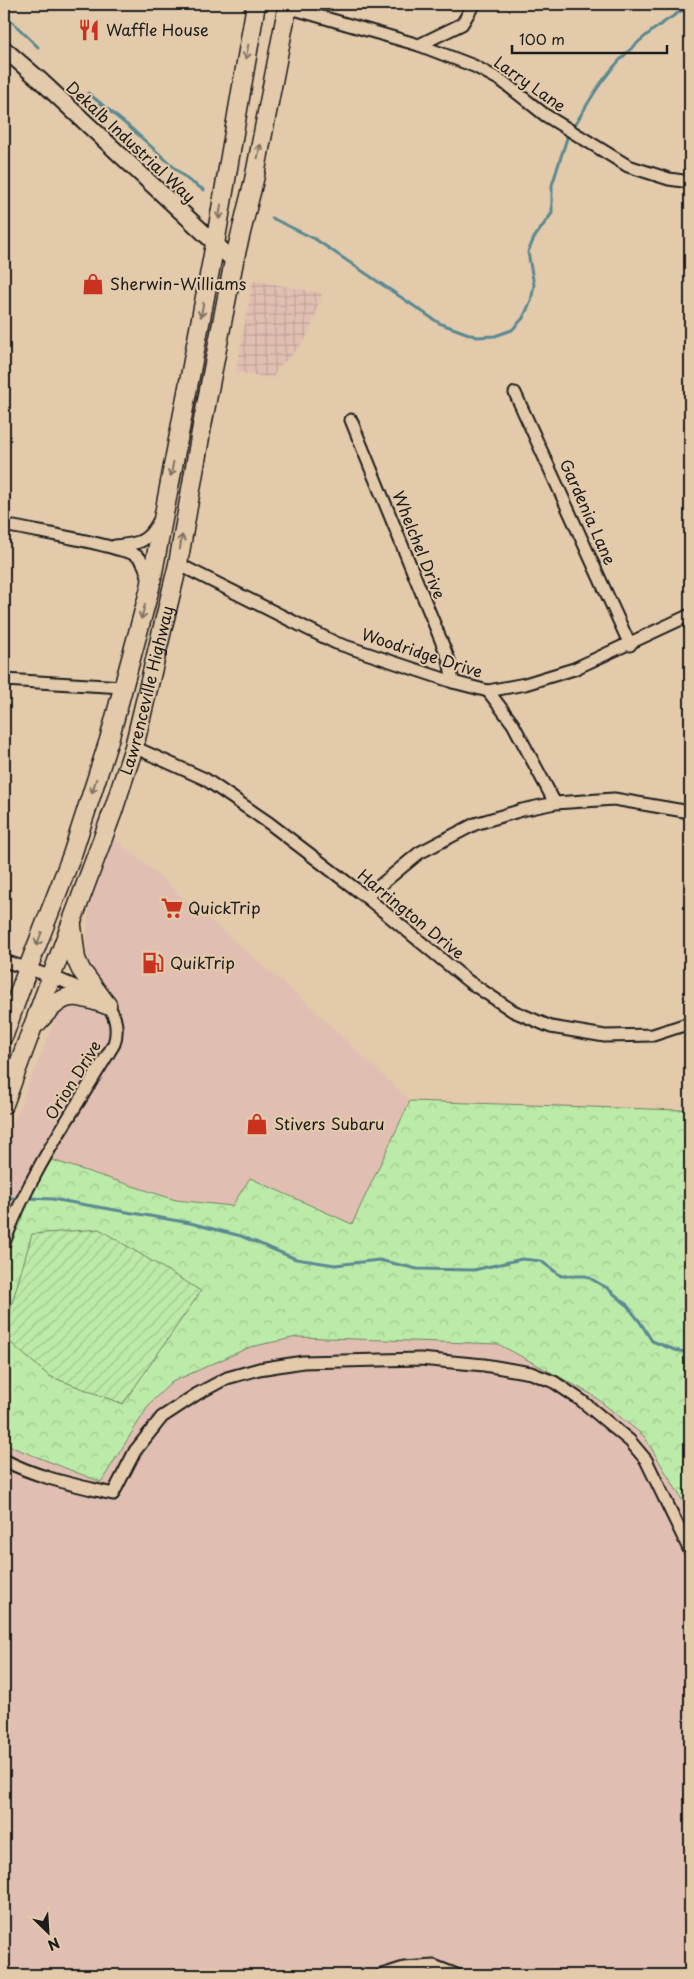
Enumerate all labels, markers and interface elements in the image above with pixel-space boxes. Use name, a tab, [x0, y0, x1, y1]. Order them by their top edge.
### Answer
restaurant icon: Waffle House	[76, 17, 102, 43]
place label: Waffle House	[106, 17, 209, 41]
scale bar	[512, 22, 666, 54]
text: 100 m	[519, 27, 565, 50]
one-way arrow	[242, 43, 252, 59]
street label: Larry Lane	[490, 49, 572, 117]
street label: Dekalb Industrial Way	[62, 75, 202, 208]
one-way arrow	[255, 143, 264, 159]
one-way arrow	[214, 204, 224, 220]
shop icon: Sherwin-Williams	[80, 271, 106, 297]
place label: Sherwin-Williams	[110, 271, 246, 295]
one-way arrow	[197, 301, 207, 317]
street label: Gardenia Lane	[555, 455, 623, 569]
one-way arrow	[166, 461, 176, 477]
street label: Whelchel Drive	[387, 487, 453, 602]
one-way arrow	[176, 534, 186, 550]
street label: Lawrenceville Highway	[113, 603, 179, 778]
one-way arrow	[138, 603, 148, 619]
street label: Woodridge Drive	[359, 621, 486, 683]
one-way arrow	[89, 778, 98, 793]
street label: Harrington Drive	[353, 863, 470, 964]
supermarket icon: QuickTrip	[159, 895, 185, 921]
place label: QuickTrip	[188, 895, 261, 919]
one-way arrow	[34, 931, 43, 946]
fuel station icon: QuikTrip	[140, 950, 166, 976]
place label: QuikTrip	[170, 950, 235, 974]
street label: Orion Drive	[38, 1035, 106, 1124]
shop icon: Stivers Subaru	[244, 1111, 270, 1137]
place label: Stivers Subaru	[274, 1111, 385, 1135]
north arrow	[22, 1906, 72, 1956]
text: N	[44, 1932, 63, 1956]

